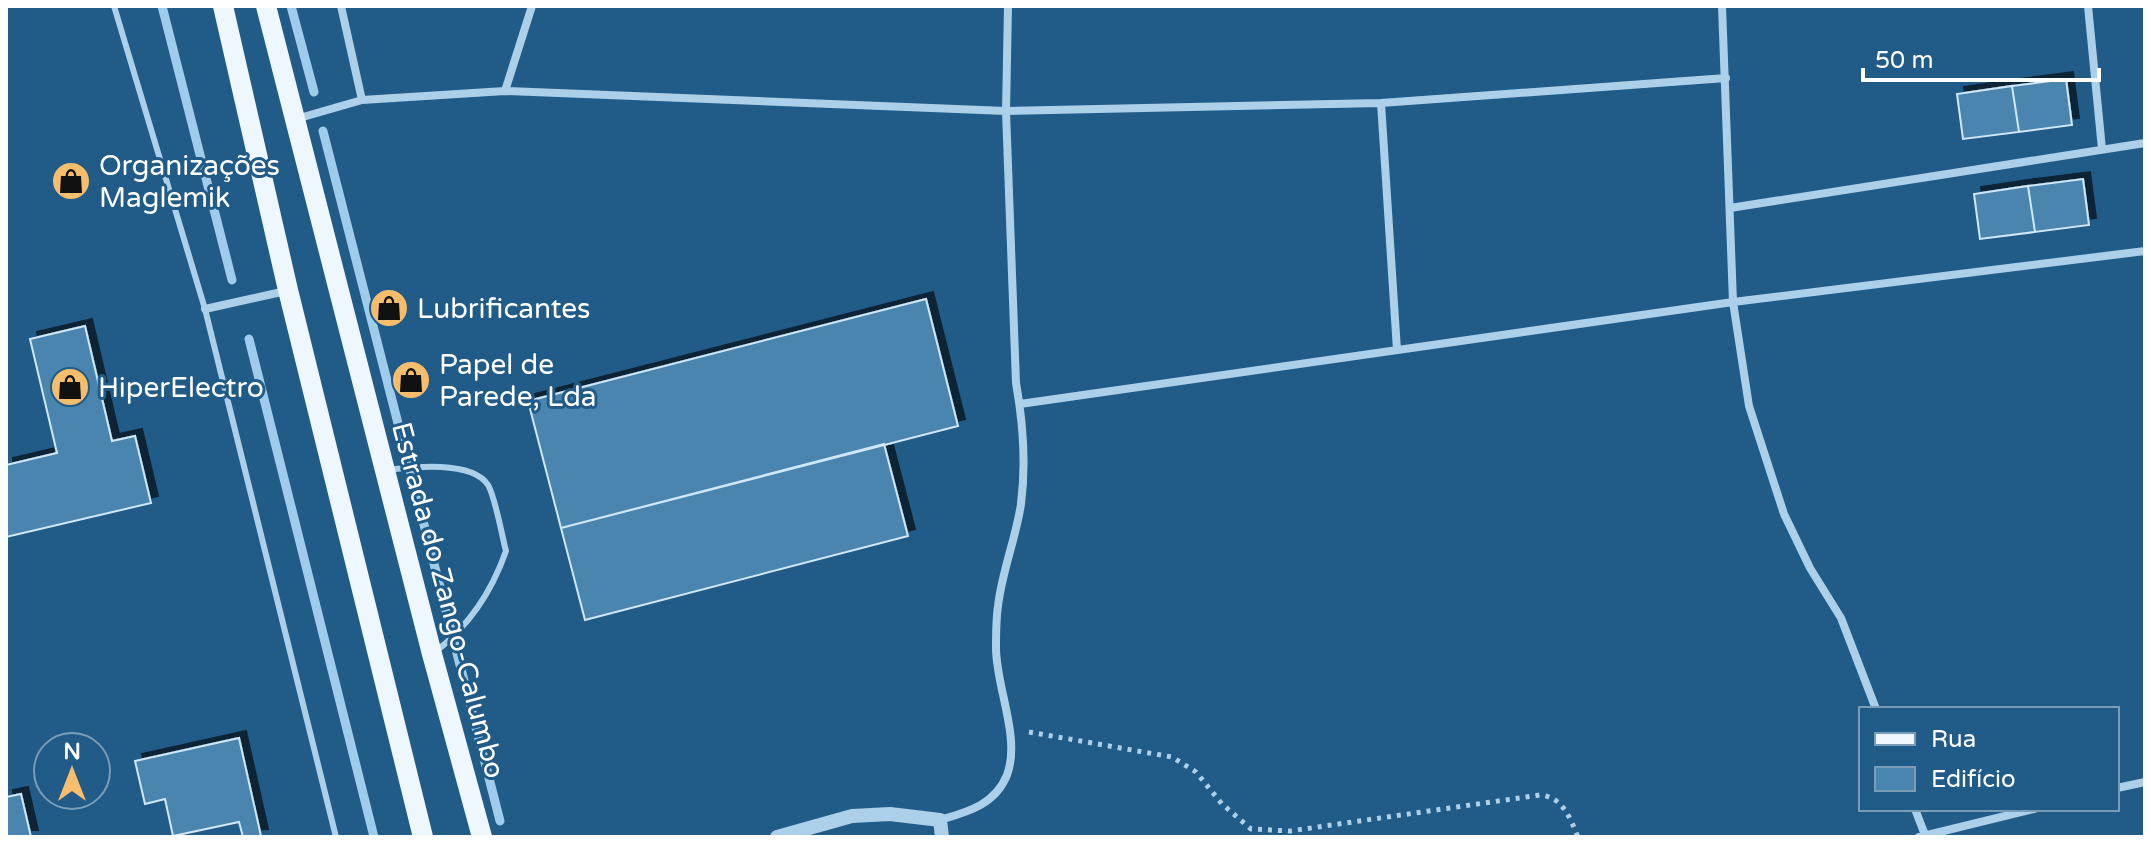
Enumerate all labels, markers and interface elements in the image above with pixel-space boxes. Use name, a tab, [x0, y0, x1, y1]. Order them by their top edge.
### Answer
scale bar	[1863, 32, 2099, 82]
text: 50 m	[1875, 46, 1933, 75]
place label: Organizações Maglemik	[99, 149, 280, 215]
shop icon: Organizações Maglemik	[50, 160, 92, 202]
shop icon: Lubrificantes	[368, 287, 410, 329]
place label: Lubrificantes	[417, 292, 591, 326]
place label: Papel de Parede, Lda	[439, 348, 597, 414]
shop icon: Papel de Parede, Lda	[390, 359, 432, 401]
shop icon: HiperElectro	[49, 366, 91, 408]
place label: HiperElectro	[98, 371, 264, 405]
street label: Estrada do Zango-Calumbo	[384, 418, 512, 782]
legend	[1859, 707, 2119, 811]
text: Rua	[1931, 725, 1976, 754]
north arrow	[32, 731, 112, 811]
text: N	[63, 739, 81, 765]
text: Edifício	[1931, 765, 2016, 794]

